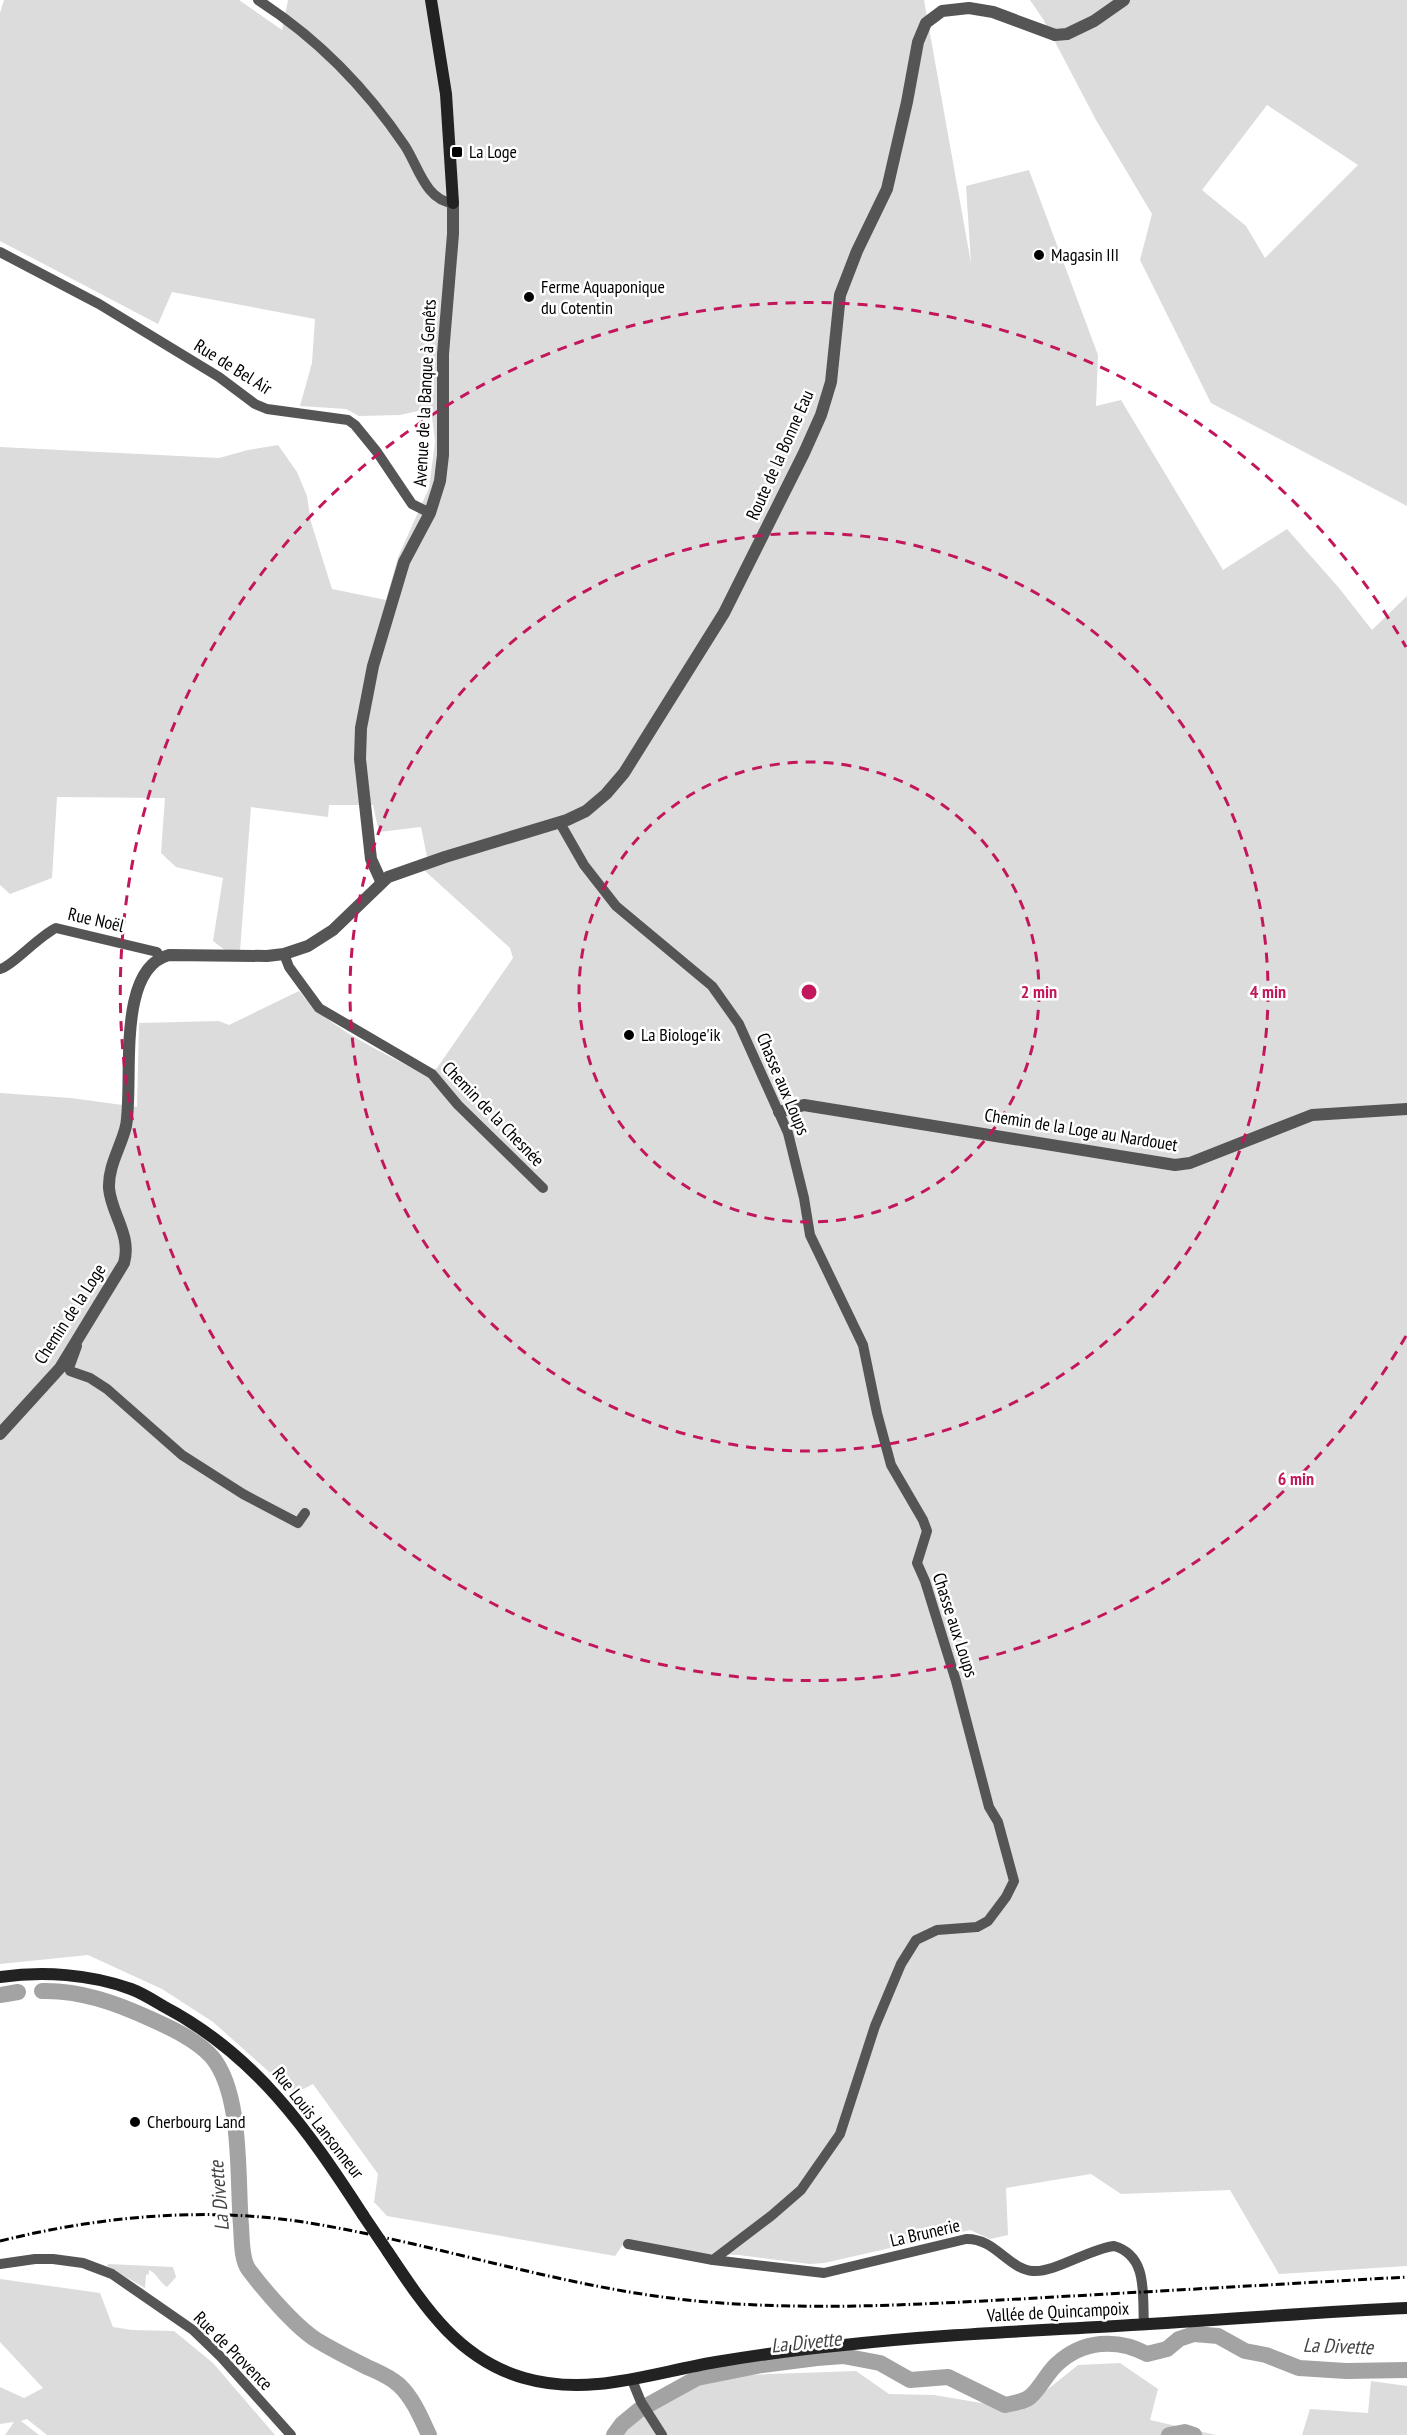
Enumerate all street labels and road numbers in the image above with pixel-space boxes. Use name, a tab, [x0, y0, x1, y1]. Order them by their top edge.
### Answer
street label: Avenue de la Banque à Genêts	[408, 299, 441, 487]
street label: Rue de Bel Air	[190, 334, 277, 400]
street label: Route de la Bonne Eau	[741, 386, 818, 523]
street label: Rue Noël	[66, 902, 127, 937]
street label: Chasse aux Loups	[752, 1029, 815, 1138]
street label: Chemin de la Chesnée	[437, 1056, 549, 1171]
street label: Chemin de la Loge au Nardouet	[983, 1103, 1179, 1156]
street label: Chemin de la Loge	[29, 1259, 111, 1368]
street label: Chasse aux Loups	[928, 1570, 983, 1680]
street label: Rue Louis Lansonneur	[267, 2062, 369, 2183]
street label: La Brunerie	[888, 2213, 962, 2252]
street label: Vallée de Quincampoix	[985, 2296, 1130, 2327]
street label: Rue de Provence	[189, 2306, 278, 2395]

